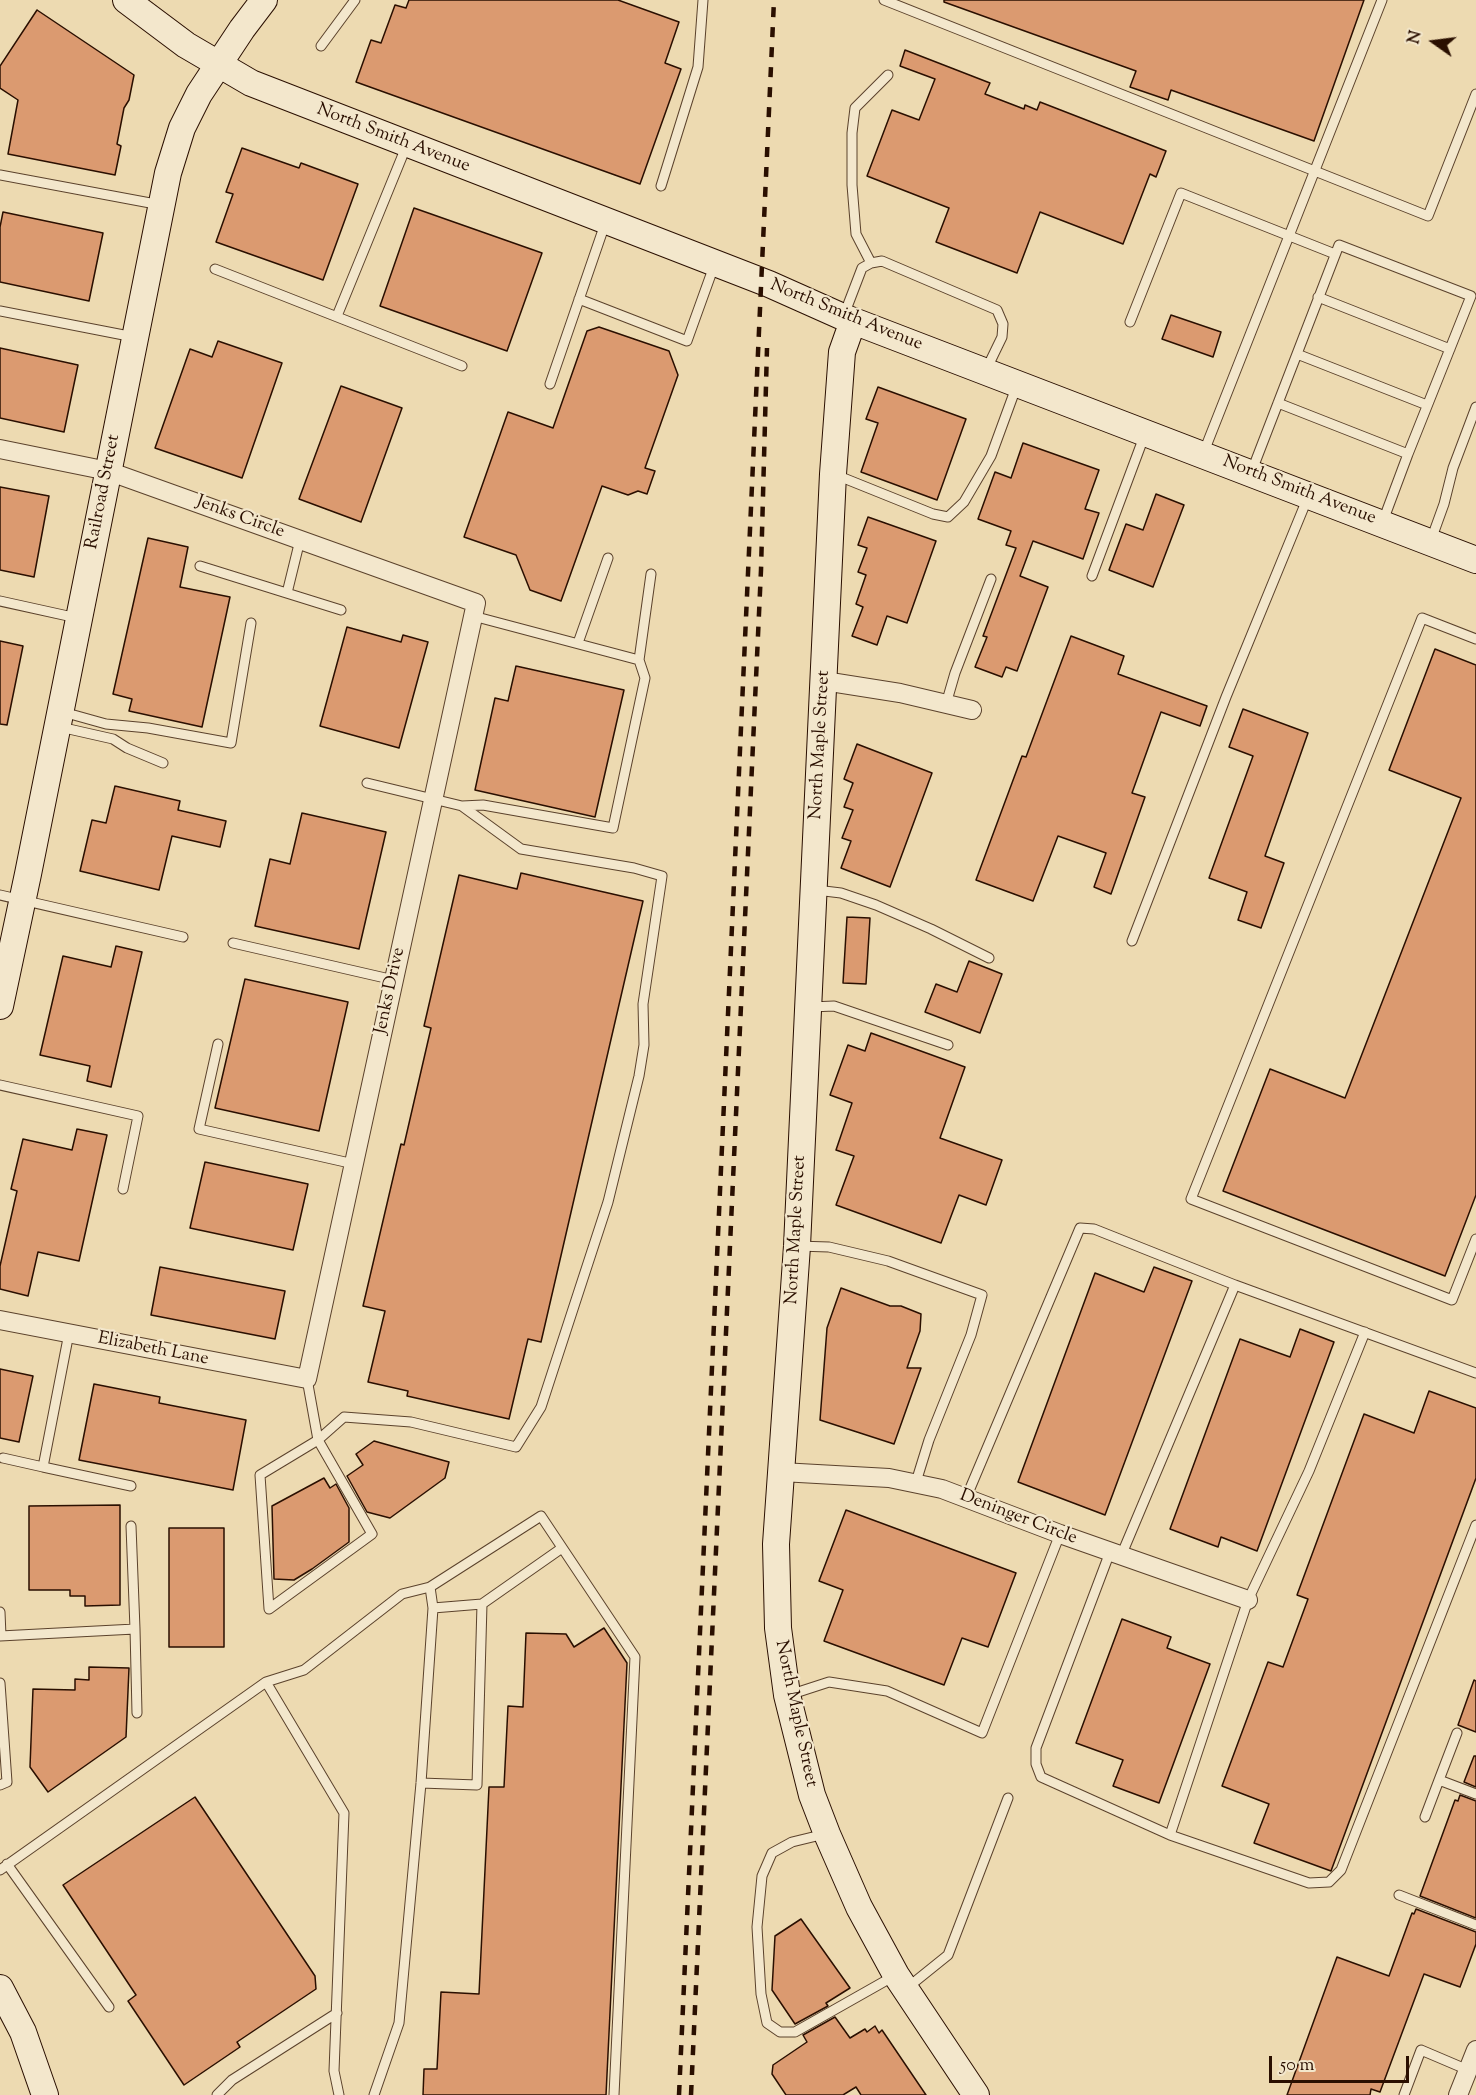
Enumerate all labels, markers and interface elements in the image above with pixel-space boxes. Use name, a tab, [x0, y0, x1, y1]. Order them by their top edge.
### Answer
north arrow	[1404, 12, 1464, 72]
text: N	[1403, 29, 1429, 47]
street label: North Smith Avenue	[313, 100, 473, 178]
street label: North Smith Avenue	[767, 276, 925, 356]
street label: Railroad Street	[82, 433, 126, 551]
street label: North Smith Avenue	[1219, 452, 1379, 530]
street label: Jenks Circle	[193, 492, 287, 544]
street label: North Maple Street	[806, 670, 836, 820]
street label: Jenks Drive	[371, 946, 411, 1036]
street label: North Maple Street	[782, 1155, 812, 1305]
street label: Elizabeth Lane	[96, 1329, 210, 1371]
street label: Deninger Circle	[956, 1486, 1080, 1550]
street label: North Maple Street	[769, 1639, 821, 1789]
scale bar	[1272, 2044, 1412, 2082]
text: 50 m	[1280, 2053, 1314, 2079]

